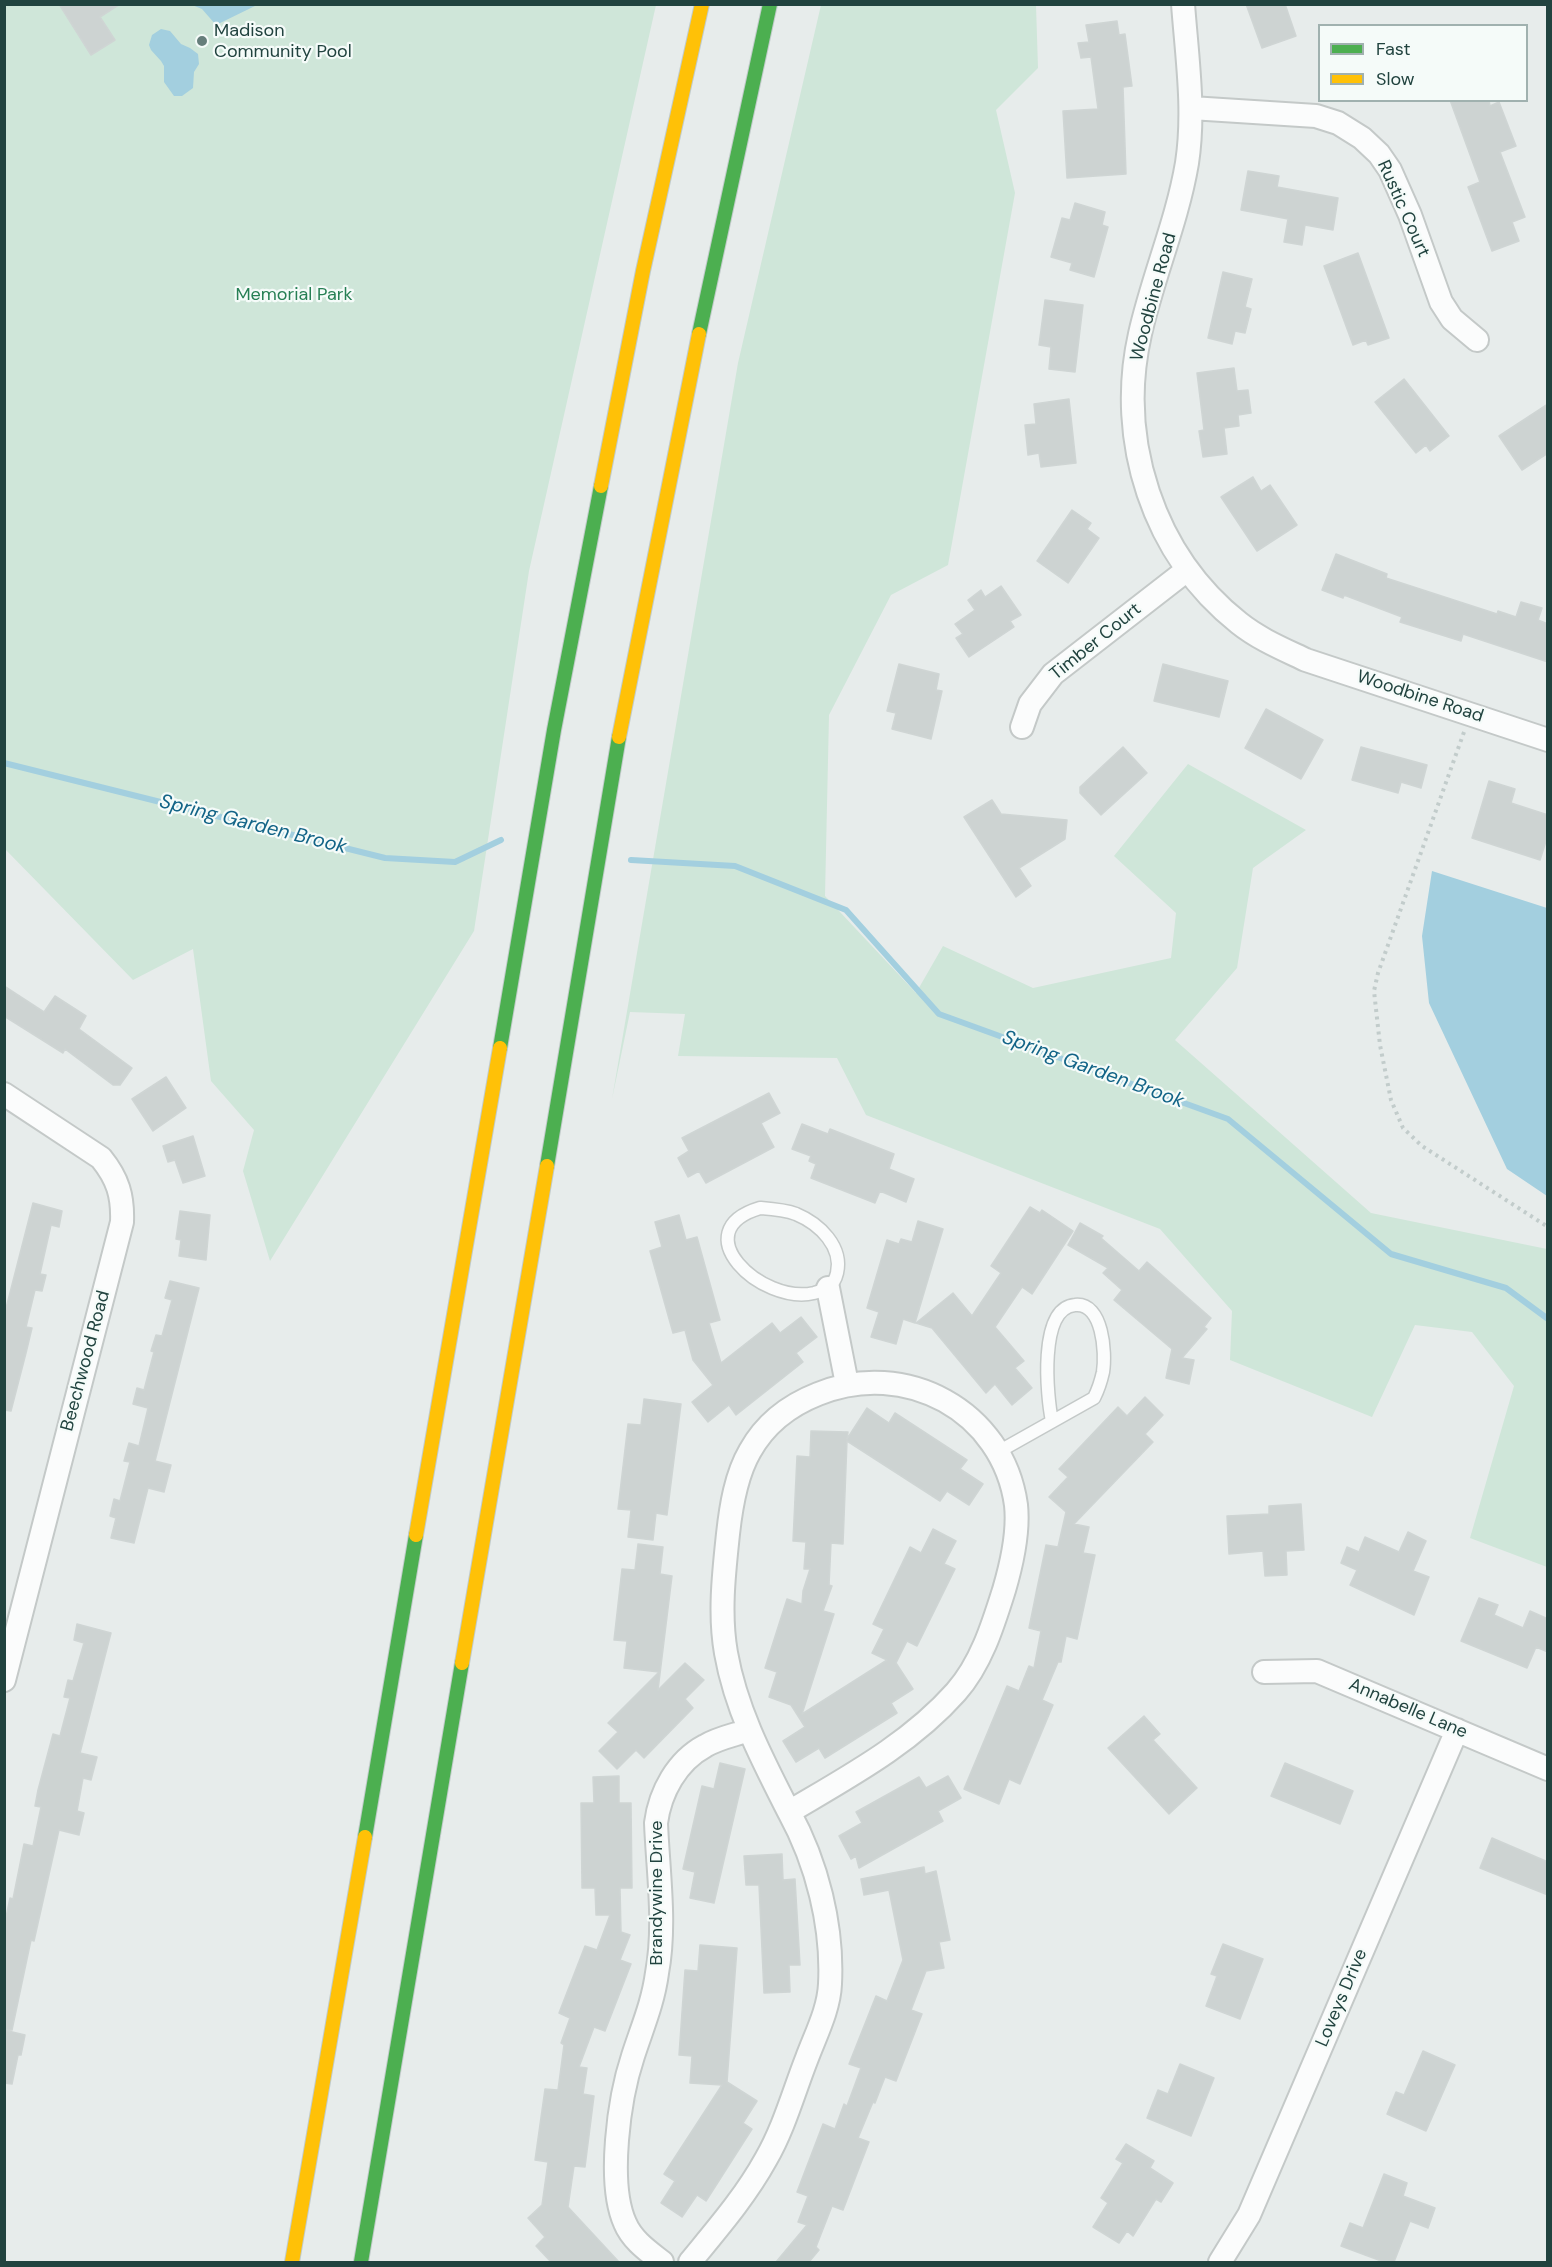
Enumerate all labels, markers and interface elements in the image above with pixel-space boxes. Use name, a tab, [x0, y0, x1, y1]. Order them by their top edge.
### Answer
place label: Madison Community Pool	[214, 20, 352, 63]
legend	[1318, 24, 1528, 102]
marker: Madison Community Pool	[195, 34, 209, 48]
text: Fast	[1376, 37, 1411, 61]
text: Slow	[1376, 67, 1415, 91]
street label: Rustic Court	[1372, 157, 1434, 261]
street label: Woodbine Road	[1126, 230, 1182, 364]
park label: Memorial Park	[235, 284, 353, 306]
street label: Timber Court	[1046, 599, 1146, 685]
street label: Woodbine Road	[1354, 666, 1486, 728]
water label: Spring Garden Brook	[157, 790, 349, 860]
water label: Spring Garden Brook	[999, 1026, 1187, 1114]
street label: Beechwood Road	[57, 1288, 115, 1434]
street label: Annabelle Lane	[1345, 1674, 1471, 1744]
street label: Brandywine Drive	[646, 1821, 668, 1965]
street label: Loveys Drive	[1312, 1946, 1372, 2050]

